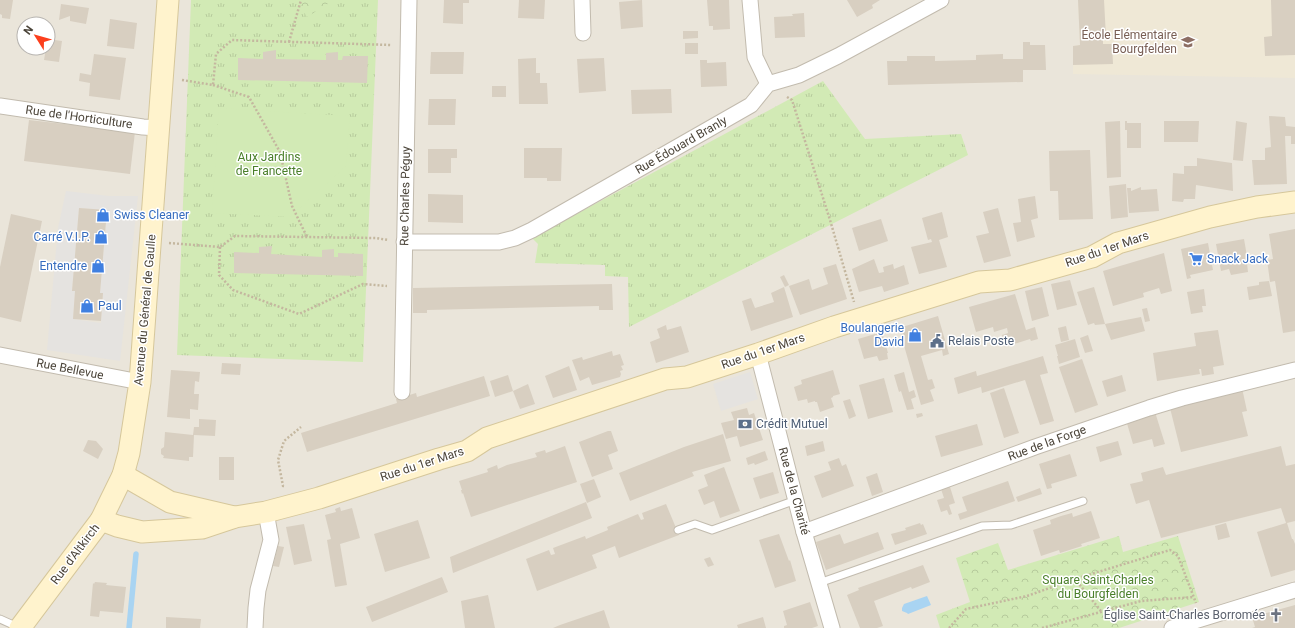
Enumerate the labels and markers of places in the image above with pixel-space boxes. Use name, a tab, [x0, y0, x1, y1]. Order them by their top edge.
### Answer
place label: École Elémentaire Bourgfelden	[1082, 27, 1177, 56]
school or university icon: École Elémentaire Bourgfelden	[1180, 34, 1196, 50]
shop icon: Swiss Cleaner	[95, 207, 111, 223]
place label: Swiss Cleaner	[114, 208, 189, 222]
shop icon: Carré V.I.P.	[93, 229, 109, 245]
place label: Carré V.I.P.	[34, 230, 90, 244]
supermarket icon: Snack Jack	[1188, 251, 1204, 267]
place label: Snack Jack	[1207, 252, 1269, 266]
shop icon: Entendre	[90, 258, 106, 274]
place label: Entendre	[40, 259, 87, 273]
shop icon: Paul	[79, 298, 95, 314]
place label: Paul	[98, 299, 122, 313]
place label: Boulangerie David	[841, 321, 904, 349]
shop icon: Boulangerie David	[907, 327, 923, 343]
public building icon: Relais Poste	[929, 333, 945, 349]
place label: Relais Poste	[948, 334, 1014, 348]
bank icon: Crédit Mutuel	[737, 416, 753, 432]
place label: Crédit Mutuel	[756, 417, 828, 431]
place label: Église Saint-Charles Borromée	[1104, 607, 1265, 622]
church icon: Église Saint-Charles Borromée	[1268, 607, 1284, 623]

